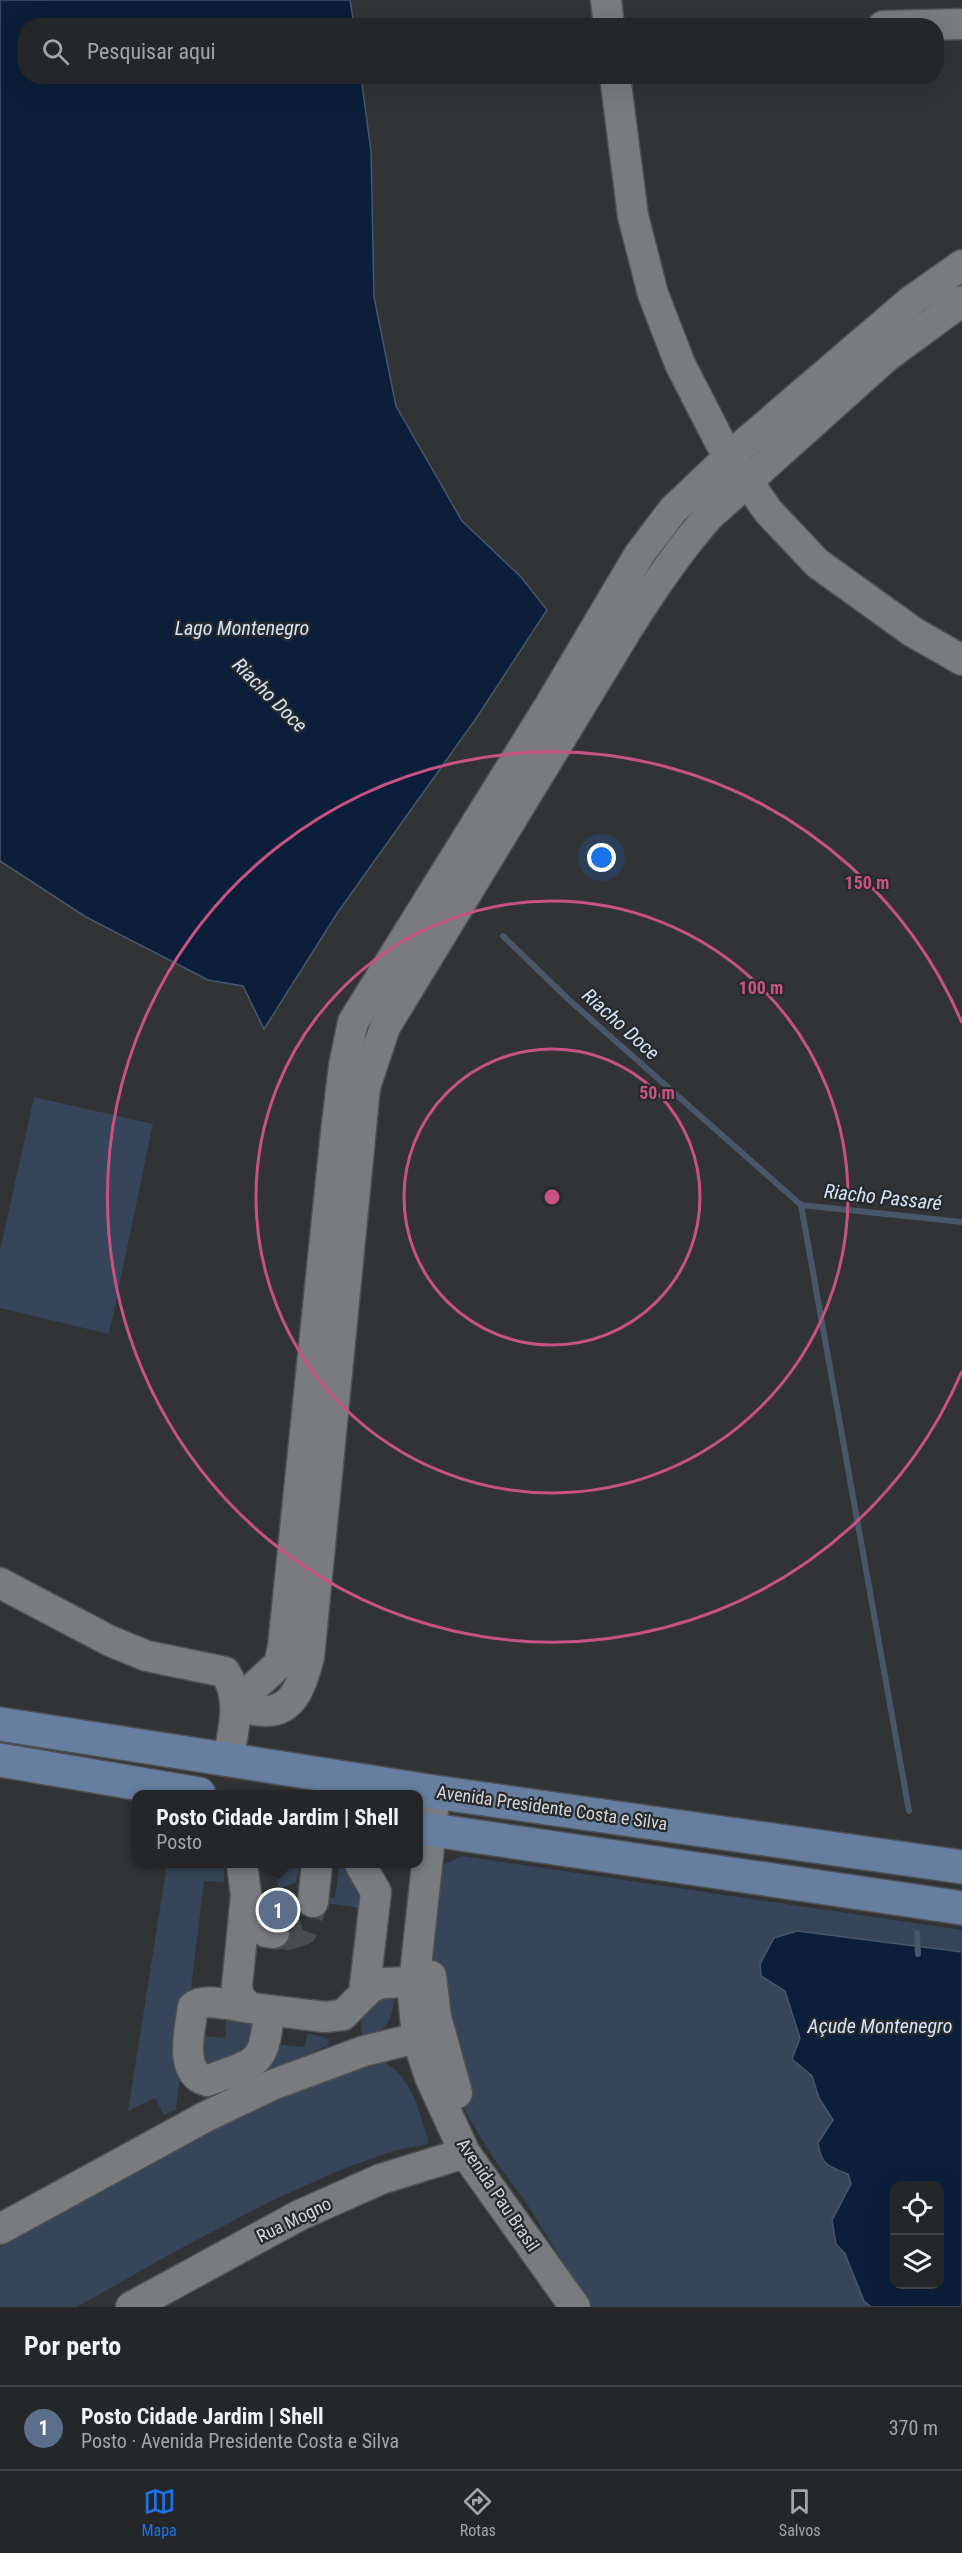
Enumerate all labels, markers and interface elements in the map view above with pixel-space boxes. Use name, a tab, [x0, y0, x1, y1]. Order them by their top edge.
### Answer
search box	[18, 18, 944, 84]
icon: search	[39, 35, 72, 68]
text: Pesquisar aqui	[87, 39, 216, 64]
water label: Lago Montenegro	[175, 616, 309, 640]
water label: Riacho Doce	[228, 653, 312, 737]
your location	[587, 843, 616, 872]
text: 150 m	[845, 872, 889, 893]
text: 100 m	[739, 977, 783, 998]
water label: Riacho Doce	[577, 983, 665, 1065]
text: 50 m	[639, 1082, 675, 1103]
water label: Riacho Passaré	[823, 1179, 944, 1215]
centre of rings	[542, 1187, 562, 1207]
street label: Avenida Presidente Costa e Silva	[436, 1781, 669, 1834]
popup	[132, 1790, 423, 1868]
text: Posto Cidade Jardim | Shell	[156, 1805, 399, 1830]
text: Posto	[156, 1830, 202, 1854]
pin: 1	[258, 1888, 298, 1932]
water label: Açude Montenegro	[807, 2014, 952, 2038]
street label: Avenida Pau Brasil	[453, 2134, 544, 2255]
map controls	[890, 2181, 944, 2289]
button: locate	[890, 2181, 944, 2235]
street label: Rua Mogno	[253, 2193, 334, 2247]
button: layers	[890, 2235, 944, 2289]
text: Por perto	[24, 2331, 121, 2361]
text: Posto Cidade Jardim | Shell	[81, 2404, 324, 2429]
text: 1	[38, 2416, 49, 2440]
text: 370 m	[889, 2416, 938, 2440]
text: Posto · Avenida Presidente Costa e Silva	[81, 2429, 399, 2453]
tab: Mapa	[141, 2485, 177, 2540]
tab: Rotas	[460, 2485, 496, 2540]
tab: Salvos	[779, 2485, 821, 2540]

